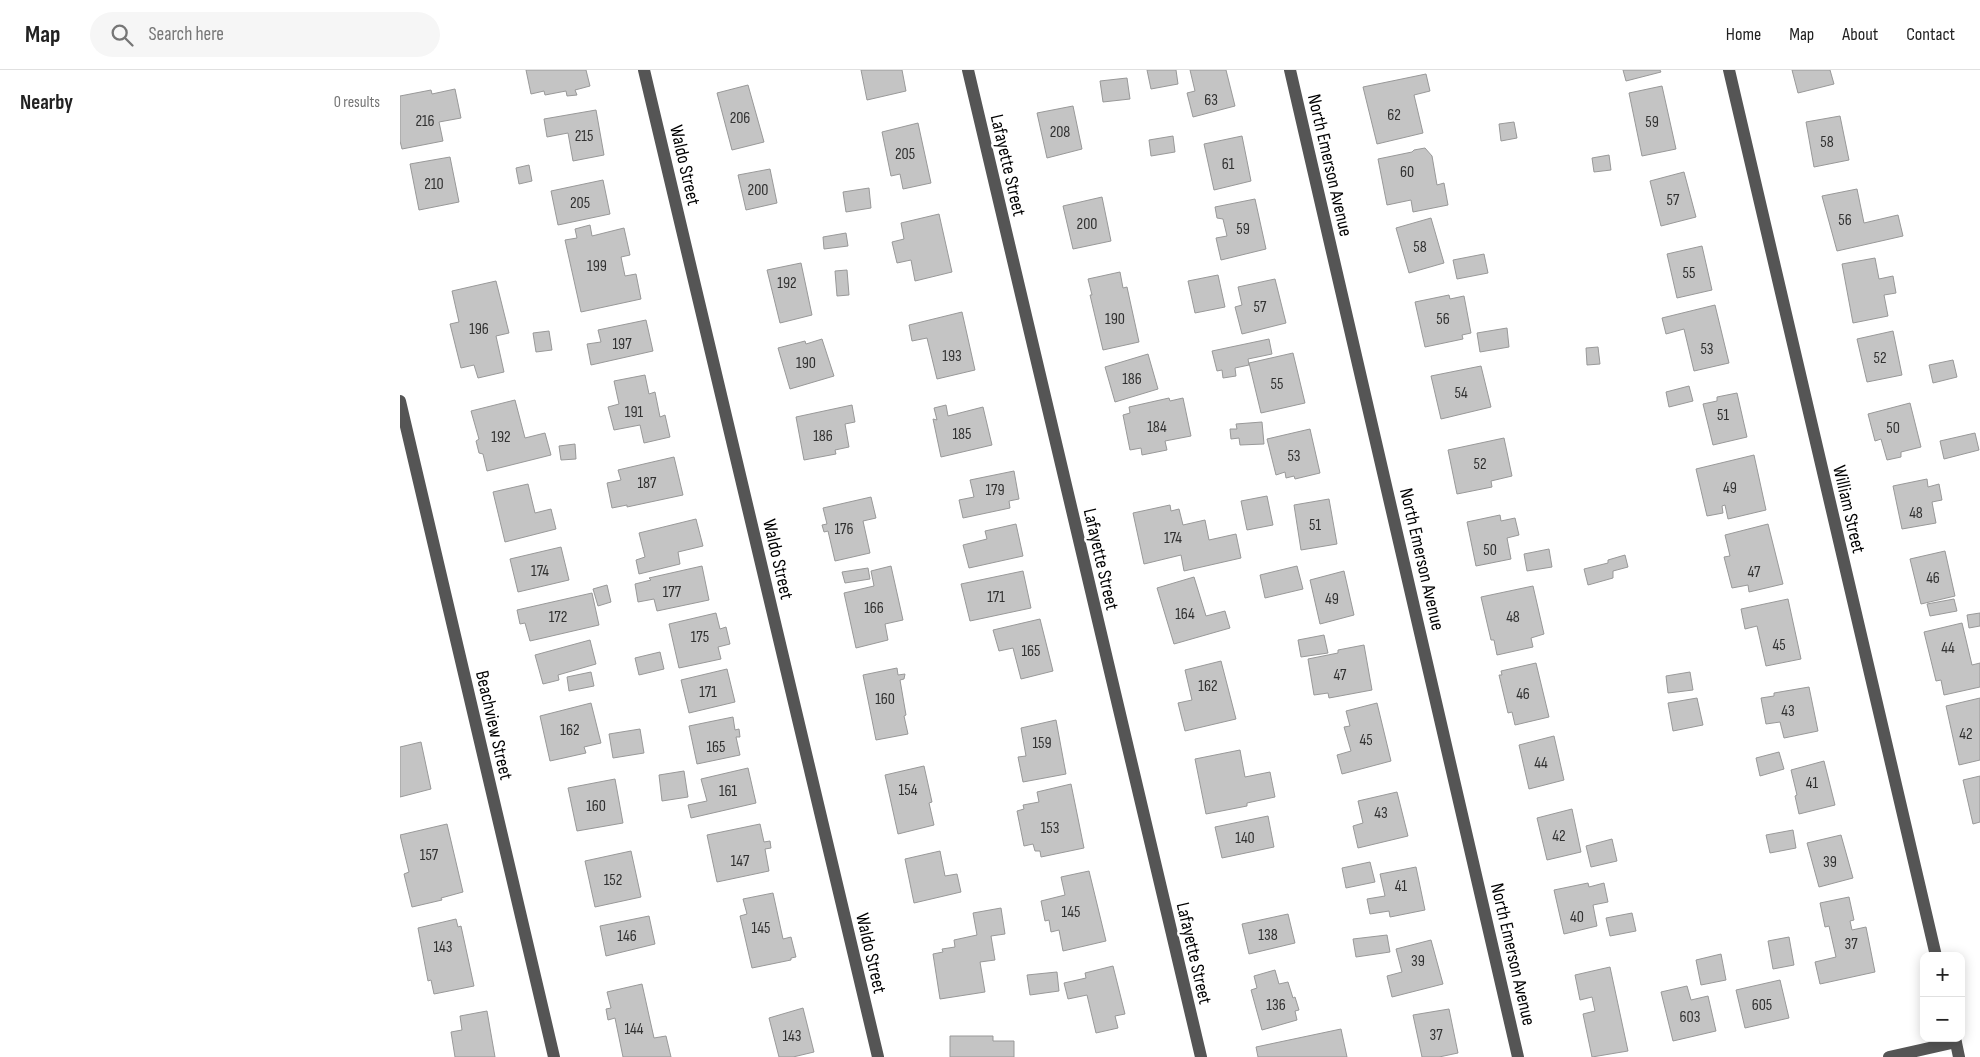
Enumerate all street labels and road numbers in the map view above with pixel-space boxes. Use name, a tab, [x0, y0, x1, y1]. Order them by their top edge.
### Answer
street label: North Emerson Avenue	[1302, 92, 1357, 239]
street label: Lafayette Street	[985, 112, 1030, 219]
street label: Waldo Street	[664, 123, 705, 208]
street label: William Street	[1827, 463, 1870, 556]
street label: North Emerson Avenue	[1394, 486, 1449, 633]
street label: Lafayette Street	[1078, 506, 1123, 613]
street label: Waldo Street	[757, 517, 798, 602]
street label: Beachview Street	[470, 669, 517, 782]
street label: North Emerson Avenue	[1485, 881, 1540, 1028]
street label: Lafayette Street	[1171, 900, 1216, 1007]
street label: Waldo Street	[850, 911, 891, 996]

